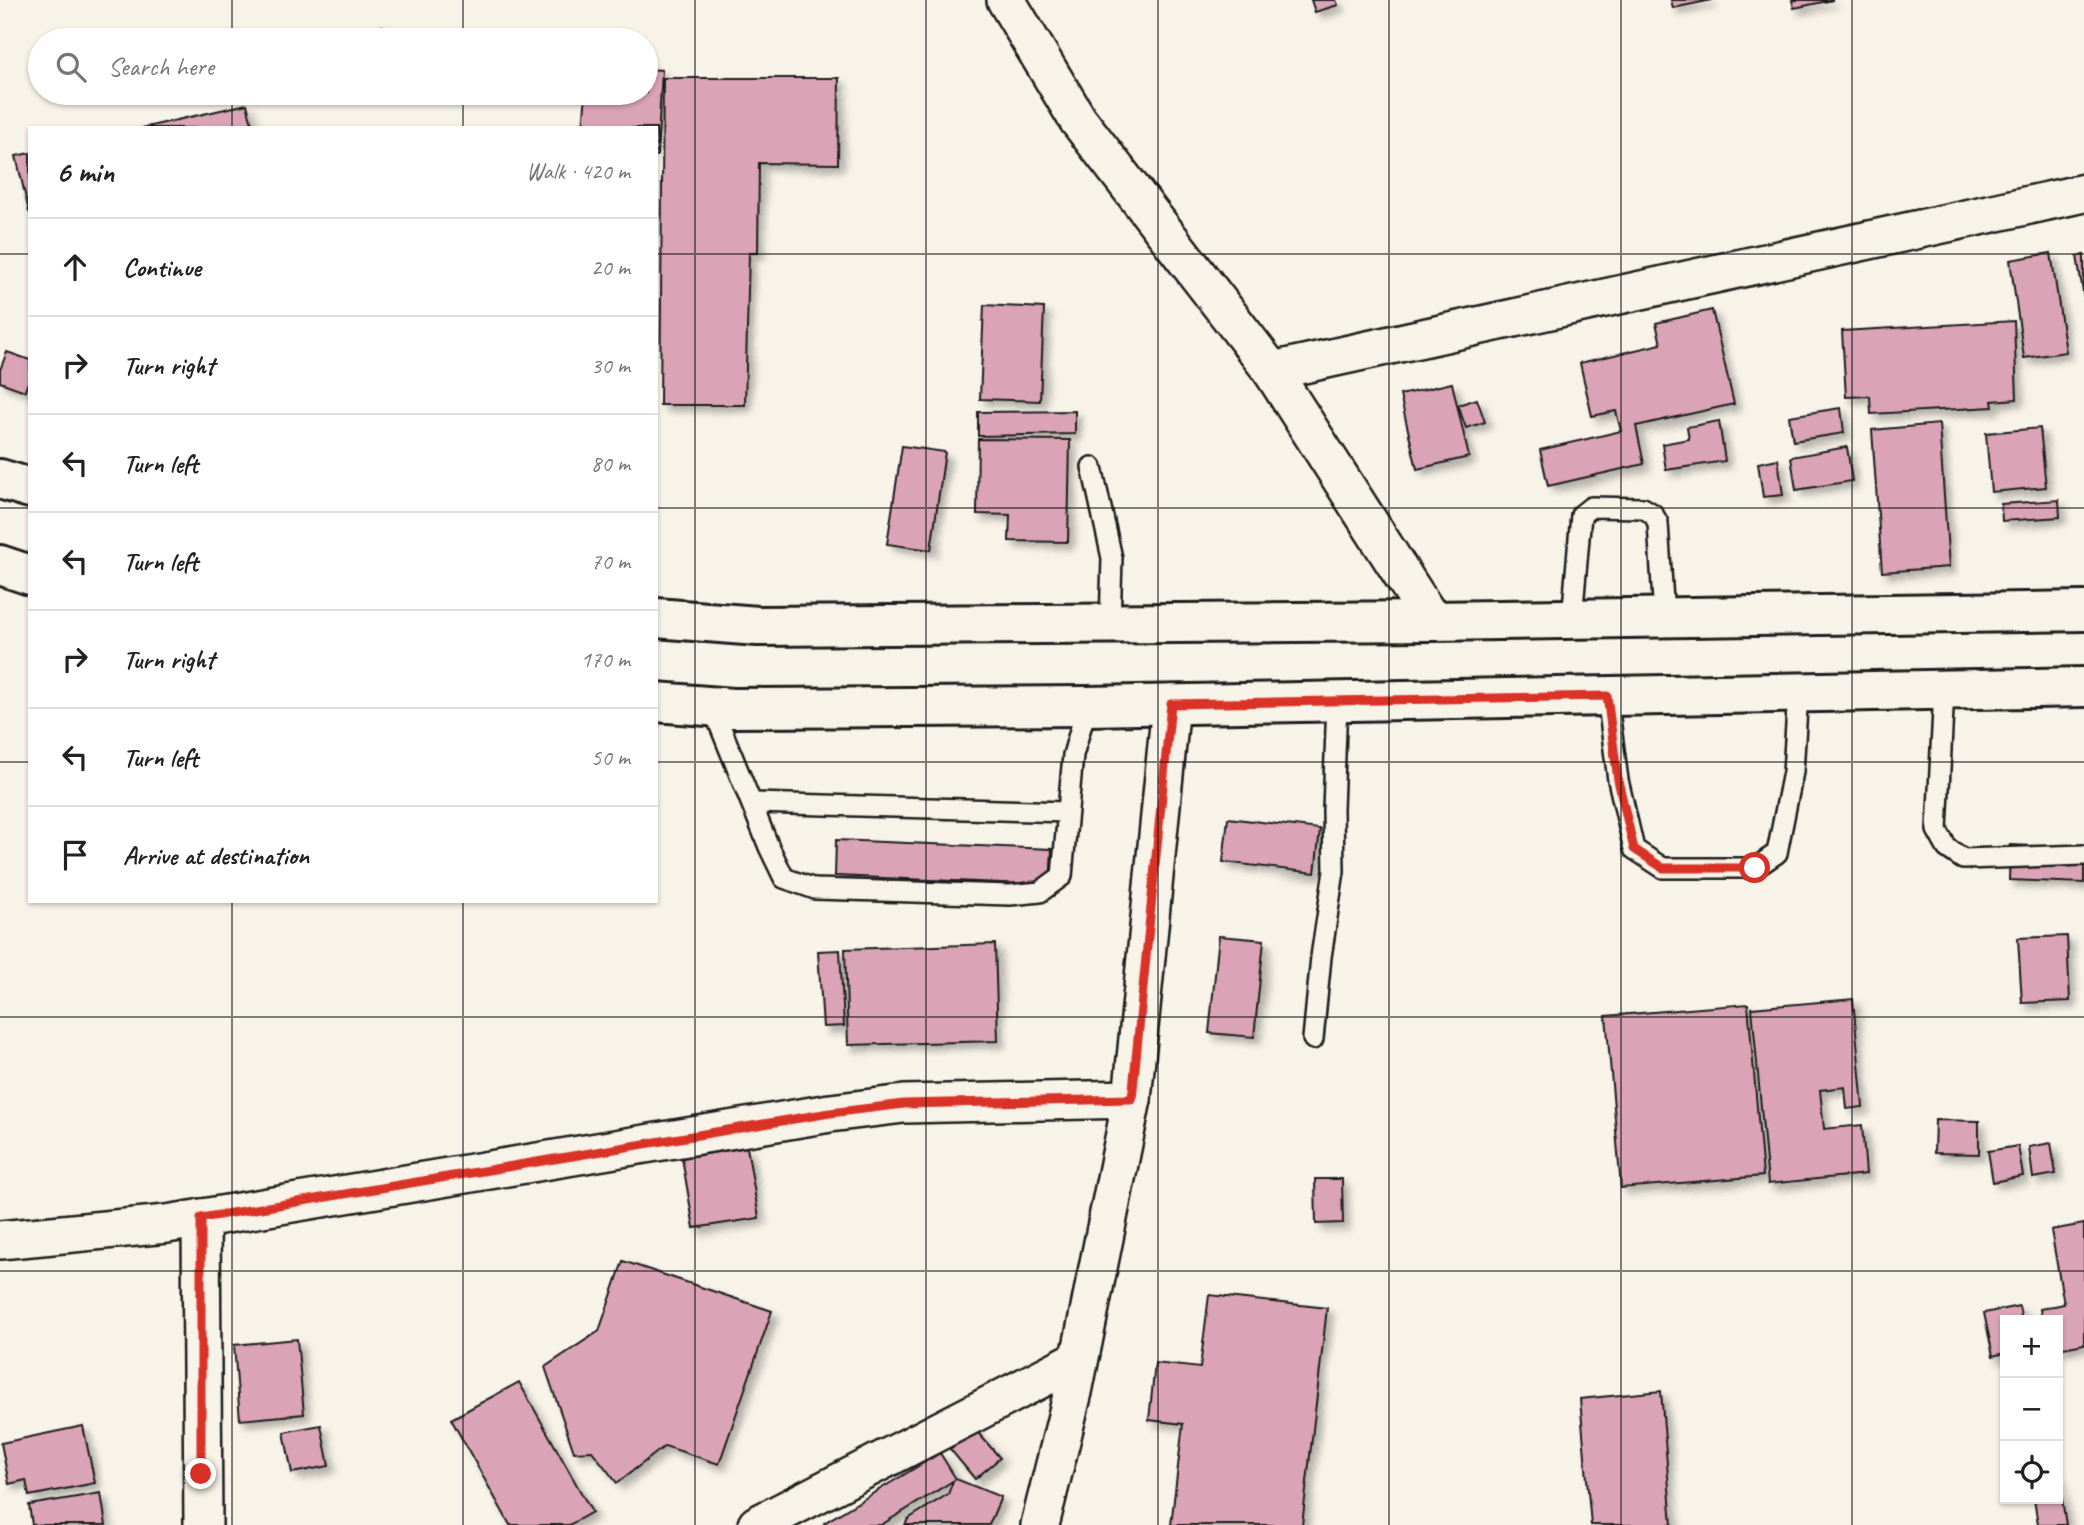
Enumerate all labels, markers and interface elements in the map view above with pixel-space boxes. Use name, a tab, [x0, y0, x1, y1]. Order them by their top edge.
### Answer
search box	[28, 28, 658, 105]
icon: search	[52, 48, 90, 86]
text: Search here	[108, 50, 214, 83]
text: 6 min	[56, 153, 114, 191]
text: Walk · 420 m	[526, 157, 630, 186]
icon: ahead	[56, 248, 94, 286]
text: Continue	[123, 251, 201, 284]
text: 20 m	[591, 253, 630, 282]
icon: right	[56, 346, 94, 384]
text: Turn right	[123, 349, 214, 382]
text: 30 m	[591, 351, 630, 380]
icon: left	[56, 444, 94, 482]
text: Turn left	[123, 447, 198, 480]
text: 80 m	[591, 449, 630, 478]
icon: left	[56, 542, 94, 580]
text: Turn left	[123, 545, 198, 578]
text: 70 m	[591, 547, 630, 576]
icon: right	[56, 640, 94, 678]
text: Turn right	[123, 643, 214, 676]
text: 170 m	[581, 645, 630, 674]
icon: left	[56, 738, 94, 776]
text: Turn left	[123, 741, 198, 774]
text: 50 m	[591, 743, 630, 772]
icon: arrive	[56, 836, 94, 874]
text: Arrive at destination	[123, 839, 309, 872]
route start	[1739, 852, 1770, 883]
map controls	[2000, 1315, 2063, 1504]
button: +	[2000, 1315, 2063, 1378]
button: −	[2000, 1378, 2063, 1441]
button: locate	[2000, 1441, 2063, 1504]
route end	[185, 1458, 216, 1489]

